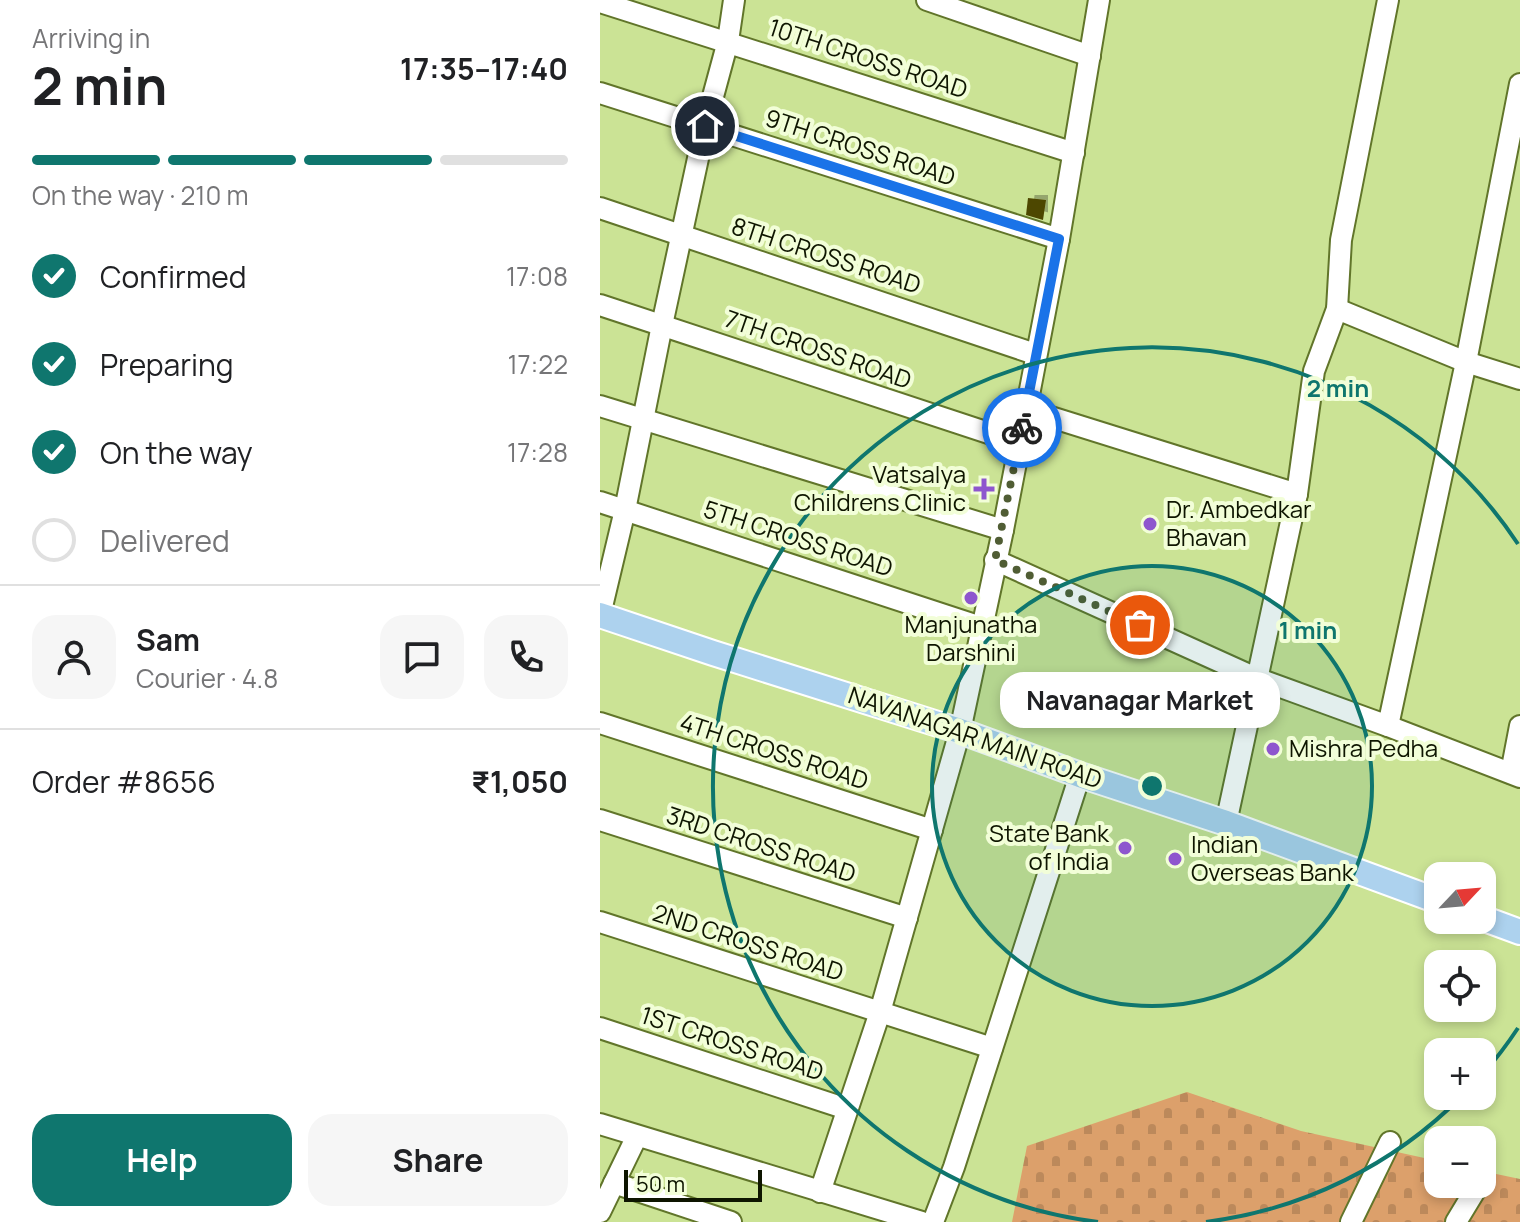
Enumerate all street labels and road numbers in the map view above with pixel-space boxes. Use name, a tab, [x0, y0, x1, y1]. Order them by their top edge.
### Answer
street label: 10TH CROSS ROAD	[765, 10, 972, 105]
street label: 9TH CROSS ROAD	[761, 100, 960, 193]
street label: 8TH CROSS ROAD	[728, 208, 925, 301]
street label: 7TH CROSS ROAD	[721, 301, 916, 396]
street label: 5TH CROSS ROAD	[700, 491, 897, 584]
street label: NAVANAGAR MAIN ROAD	[844, 678, 1107, 796]
street label: 4TH CROSS ROAD	[676, 705, 873, 797]
street label: 3RD CROSS ROAD	[663, 797, 860, 890]
street label: 2ND CROSS ROAD	[649, 895, 848, 988]
street label: 1ST CROSS ROAD	[637, 997, 828, 1088]

